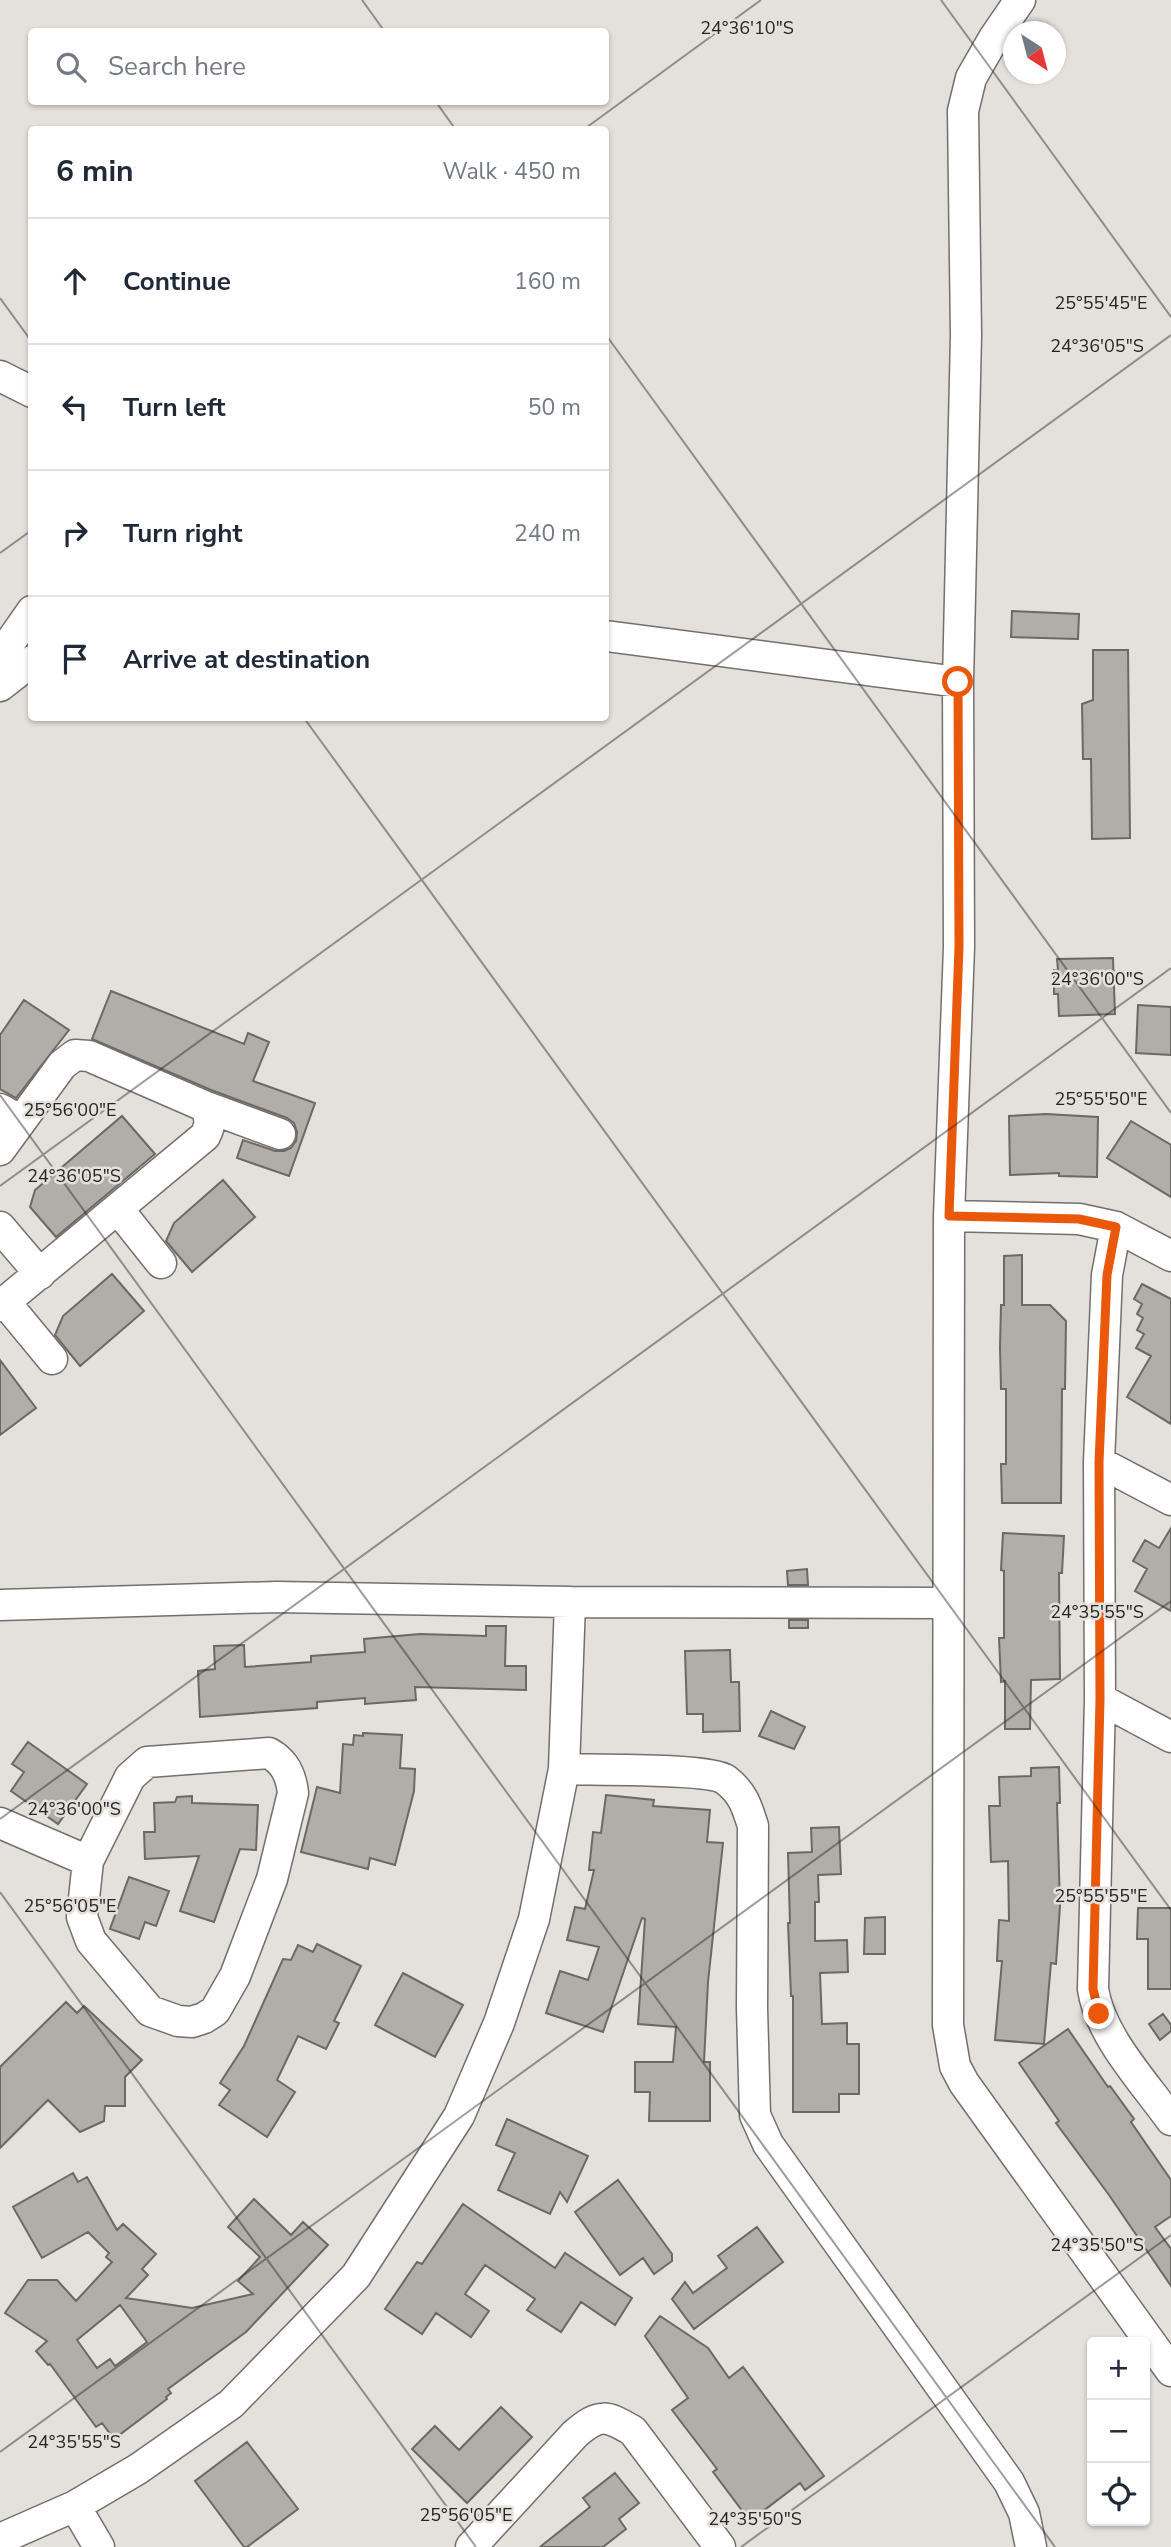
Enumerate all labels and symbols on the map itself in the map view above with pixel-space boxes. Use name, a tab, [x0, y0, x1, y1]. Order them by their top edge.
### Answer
text: 24°36'10"S	[700, 16, 794, 40]
north arrow	[1003, 21, 1066, 84]
text: 25°55'45"E	[1055, 291, 1148, 315]
text: 24°36'05"S	[1050, 334, 1144, 358]
route start	[942, 666, 973, 697]
text: 24°36'00"S	[1050, 967, 1144, 991]
text: 25°55'50"E	[1055, 1087, 1148, 1111]
text: 25°56'00"E	[24, 1098, 117, 1122]
text: 24°36'05"S	[27, 1164, 121, 1188]
text: 24°35'55"S	[1050, 1600, 1144, 1624]
text: 24°36'00"S	[27, 1797, 121, 1821]
text: 25°55'55"E	[1055, 1884, 1148, 1908]
text: 25°56'05"E	[24, 1894, 117, 1918]
route end	[1083, 1998, 1114, 2029]
text: 24°35'50"S	[1050, 2233, 1144, 2257]
text: 24°35'55"S	[27, 2430, 121, 2454]
text: 25°56'05"E	[420, 2503, 513, 2527]
text: 24°35'50"S	[708, 2507, 802, 2531]

